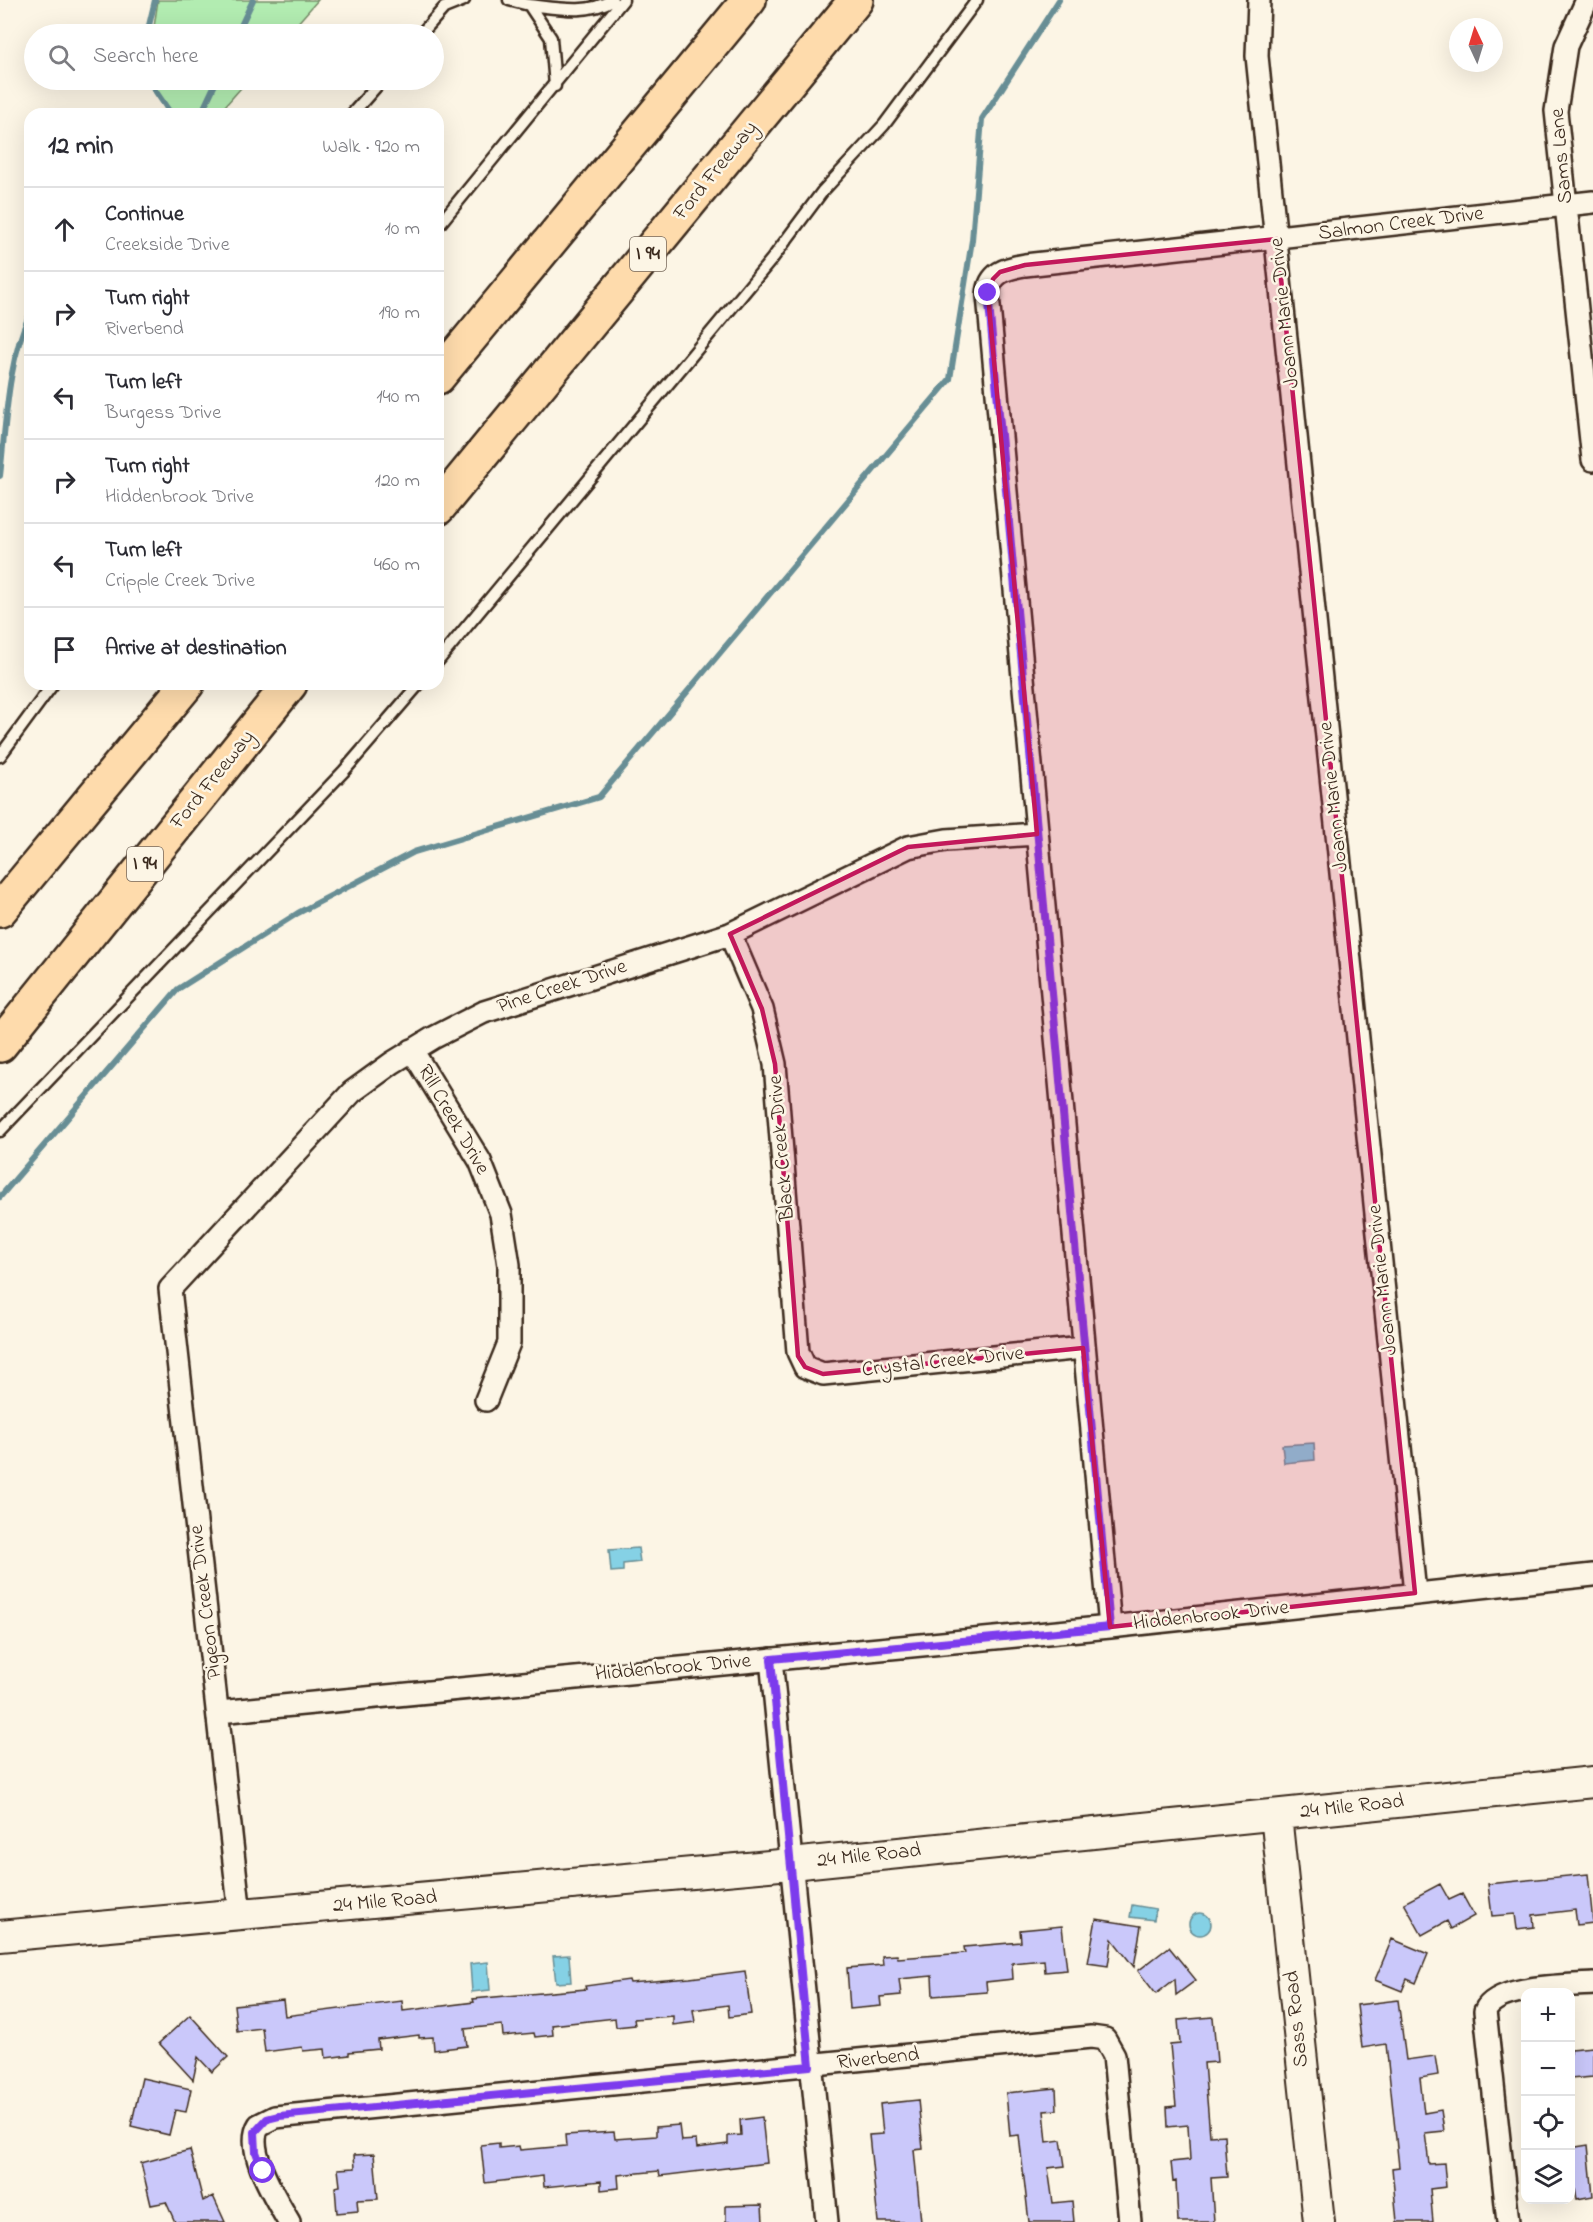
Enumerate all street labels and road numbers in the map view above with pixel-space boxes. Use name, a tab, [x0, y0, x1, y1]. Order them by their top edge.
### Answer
street label: Sams Lane	[1543, 106, 1581, 205]
street label: Ford Freeway	[666, 115, 767, 229]
street label: Salmon Creek Drive	[1317, 199, 1486, 249]
street label: Joann Marie Drive	[1262, 236, 1308, 390]
road number: I 94	[630, 237, 666, 271]
street label: Joann Marie Drive	[1311, 720, 1357, 874]
street label: Ford Freeway	[163, 724, 264, 838]
road number: I 94	[127, 847, 163, 881]
street label: Pine Creek Drive	[493, 952, 631, 1022]
street label: Rill Creek Drive	[409, 1059, 497, 1181]
street label: Black Creek Drive	[761, 1073, 803, 1223]
street label: Joann Marie Drive	[1360, 1203, 1406, 1357]
street label: Crystal Creek Drive	[861, 1339, 1026, 1387]
street label: Pigeon Creek Drive	[182, 1522, 232, 1681]
street label: Hiddenbrook Drive	[1132, 1593, 1291, 1639]
street label: Hiddenbrook Drive	[594, 1646, 753, 1690]
street label: 24 Mile Road	[1298, 1787, 1406, 1827]
street label: 24 Mile Road	[815, 1836, 923, 1876]
street label: 24 Mile Road	[332, 1882, 439, 1922]
street label: Sass Road	[1277, 1969, 1317, 2069]
street label: Riverbend	[835, 2040, 921, 2078]

